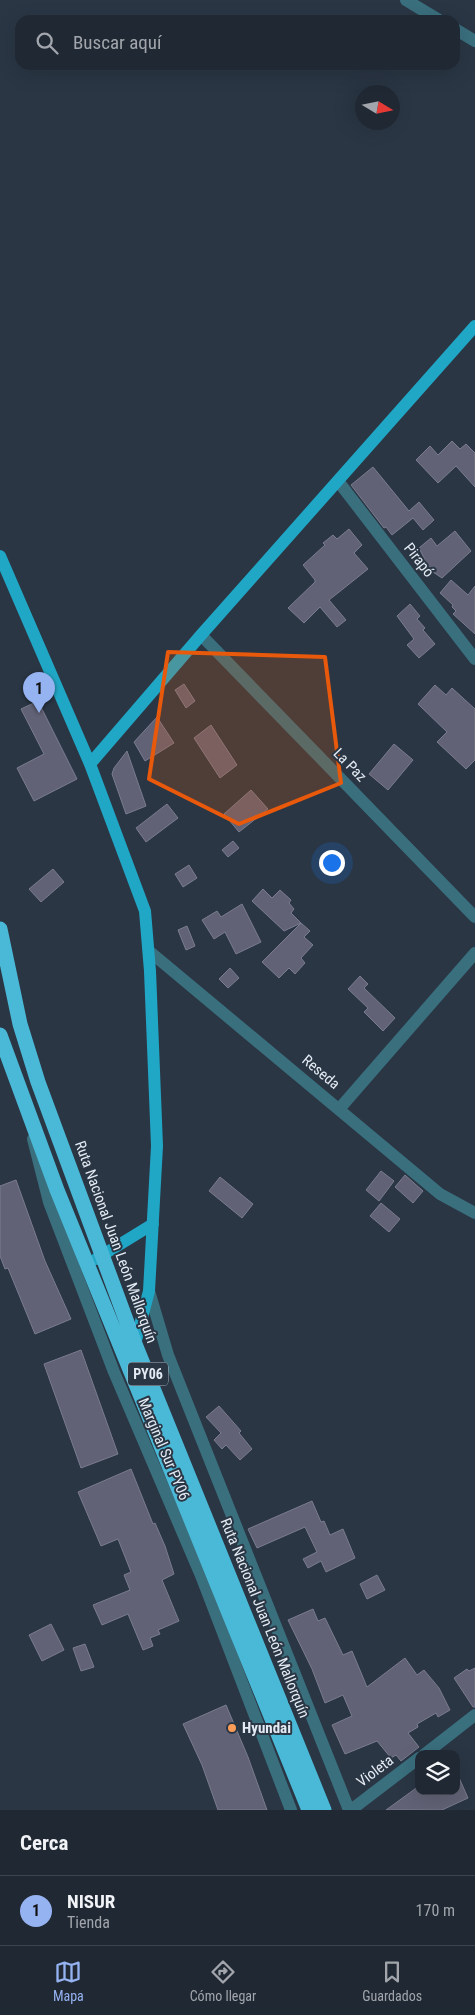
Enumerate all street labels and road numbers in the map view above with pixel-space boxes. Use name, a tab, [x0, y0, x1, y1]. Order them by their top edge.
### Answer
street label: Pirapó	[400, 539, 438, 581]
street label: La Paz	[330, 744, 370, 786]
street label: Reseda	[299, 1051, 343, 1093]
street label: Ruta Nacional Juan León Mallorquín	[71, 1139, 161, 1345]
road number: PY06	[128, 1362, 168, 1386]
street label: Marginal Sur PY06	[134, 1395, 194, 1503]
street label: Ruta Nacional Juan León Mallorquín	[217, 1516, 313, 1720]
street label: Violeta	[353, 1751, 397, 1791]

